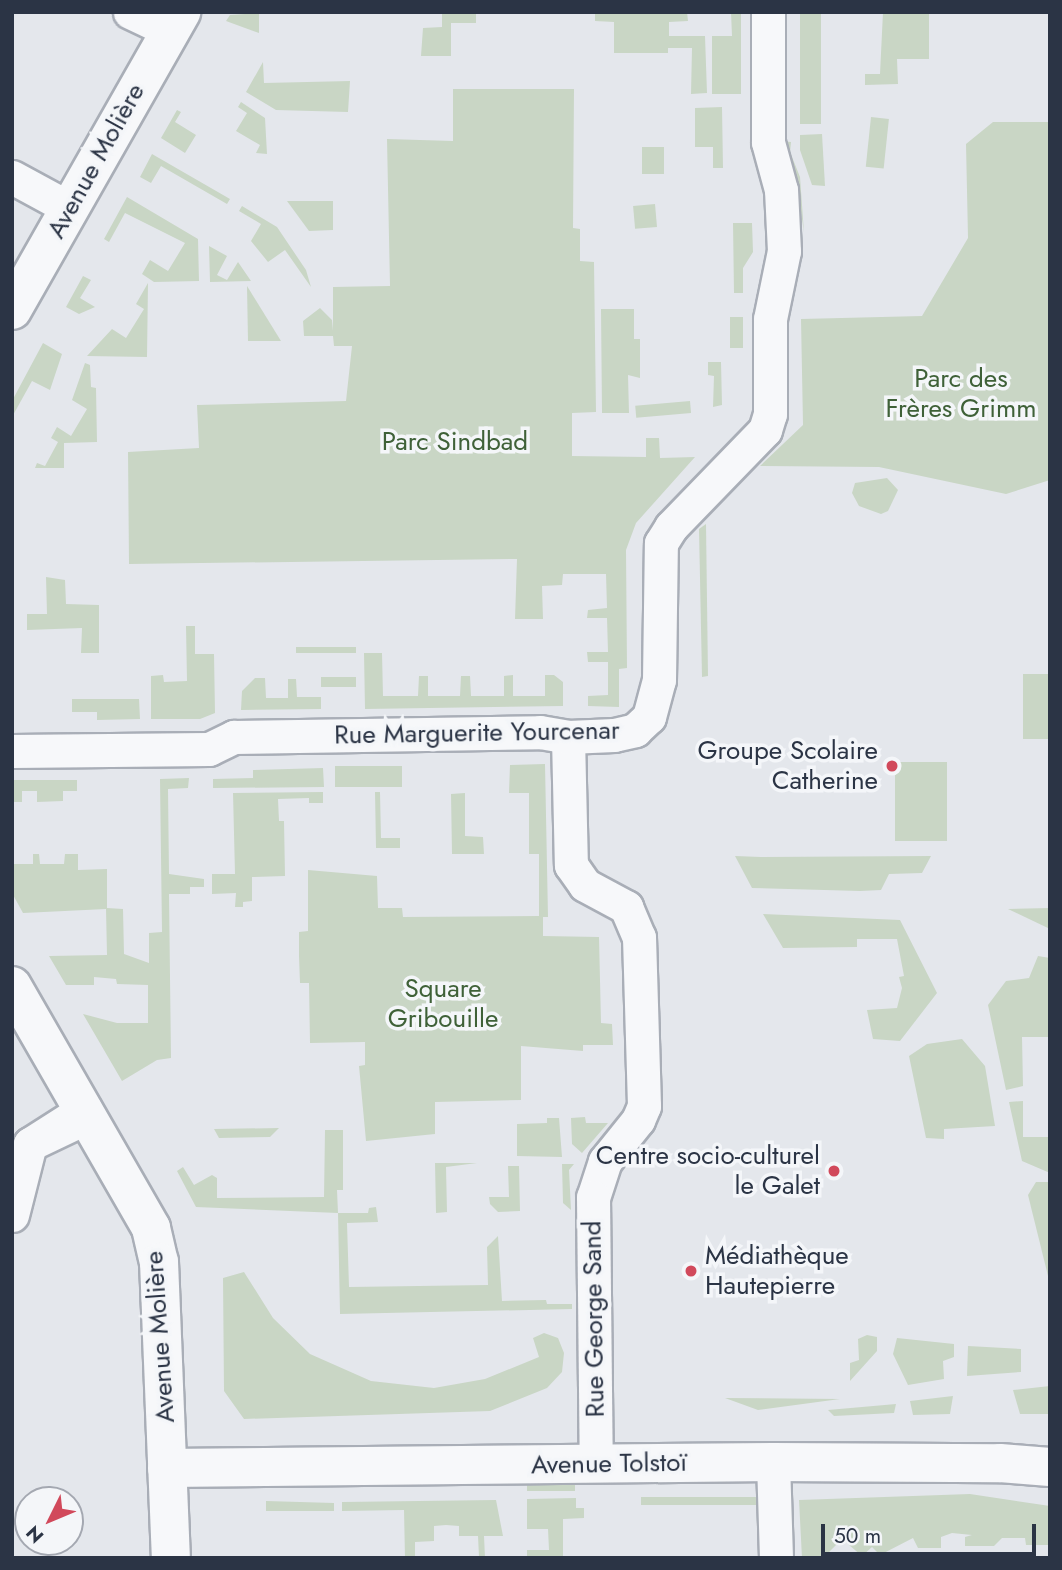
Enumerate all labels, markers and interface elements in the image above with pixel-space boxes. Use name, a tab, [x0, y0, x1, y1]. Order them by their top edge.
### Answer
street label: Avenue Molière	[41, 78, 151, 244]
park label: Parc des Frères Grimm	[886, 363, 1036, 424]
park label: Parc Sindbad	[382, 426, 528, 458]
street label: Rue Marguerite Yourcenar	[334, 715, 620, 751]
place label: Groupe Scolaire Catherine	[697, 735, 878, 796]
marker: Groupe Scolaire Catherine	[884, 758, 900, 774]
park label: Square Gribouille	[388, 973, 498, 1034]
place label: Centre socio-culturel le Galet	[596, 1140, 820, 1202]
marker: Centre socio-culturel le Galet	[826, 1163, 842, 1179]
street label: Rue George Sand	[577, 1220, 611, 1418]
place label: Médiathèque Hautepierre	[705, 1240, 849, 1302]
street label: Avenue Molière	[138, 1250, 182, 1424]
marker: Médiathèque Hautepierre	[683, 1263, 699, 1279]
street label: Avenue Tolstoï	[531, 1447, 687, 1481]
north arrow	[14, 1486, 84, 1556]
scale bar	[824, 1510, 1039, 1554]
text: N	[20, 1520, 50, 1549]
text: 50 m	[834, 1521, 881, 1551]

